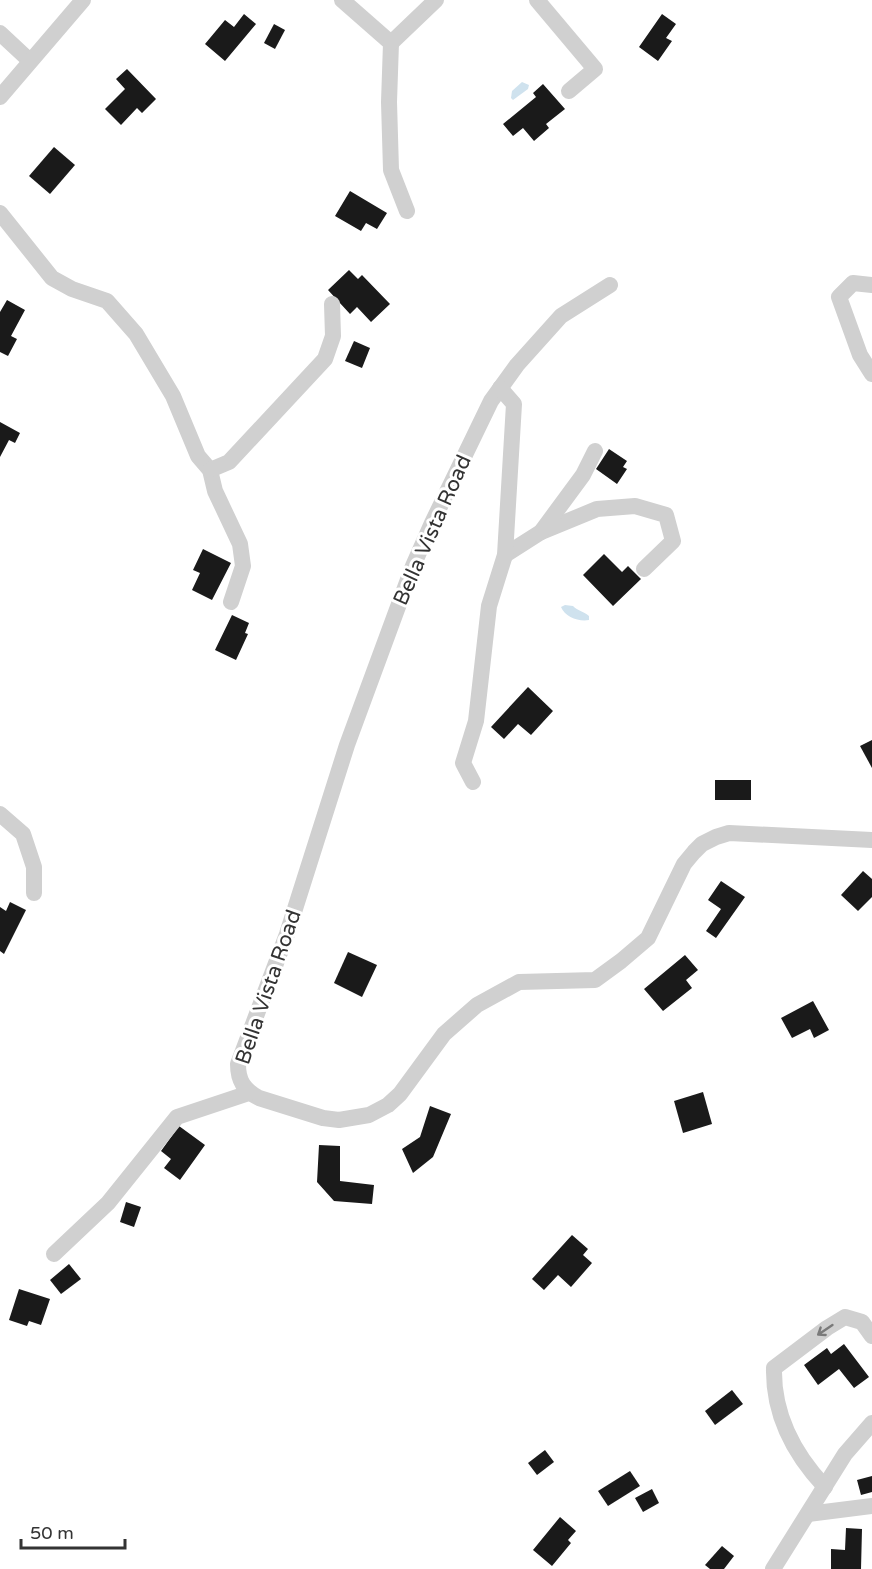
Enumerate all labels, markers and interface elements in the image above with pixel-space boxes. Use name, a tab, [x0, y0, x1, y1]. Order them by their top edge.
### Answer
street label: Bella Vista Road	[388, 451, 477, 609]
street label: Bella Vista Road	[230, 907, 307, 1068]
one-way arrow	[817, 1324, 833, 1336]
scale bar	[21, 1512, 124, 1550]
text: 50 m	[30, 1522, 74, 1544]

